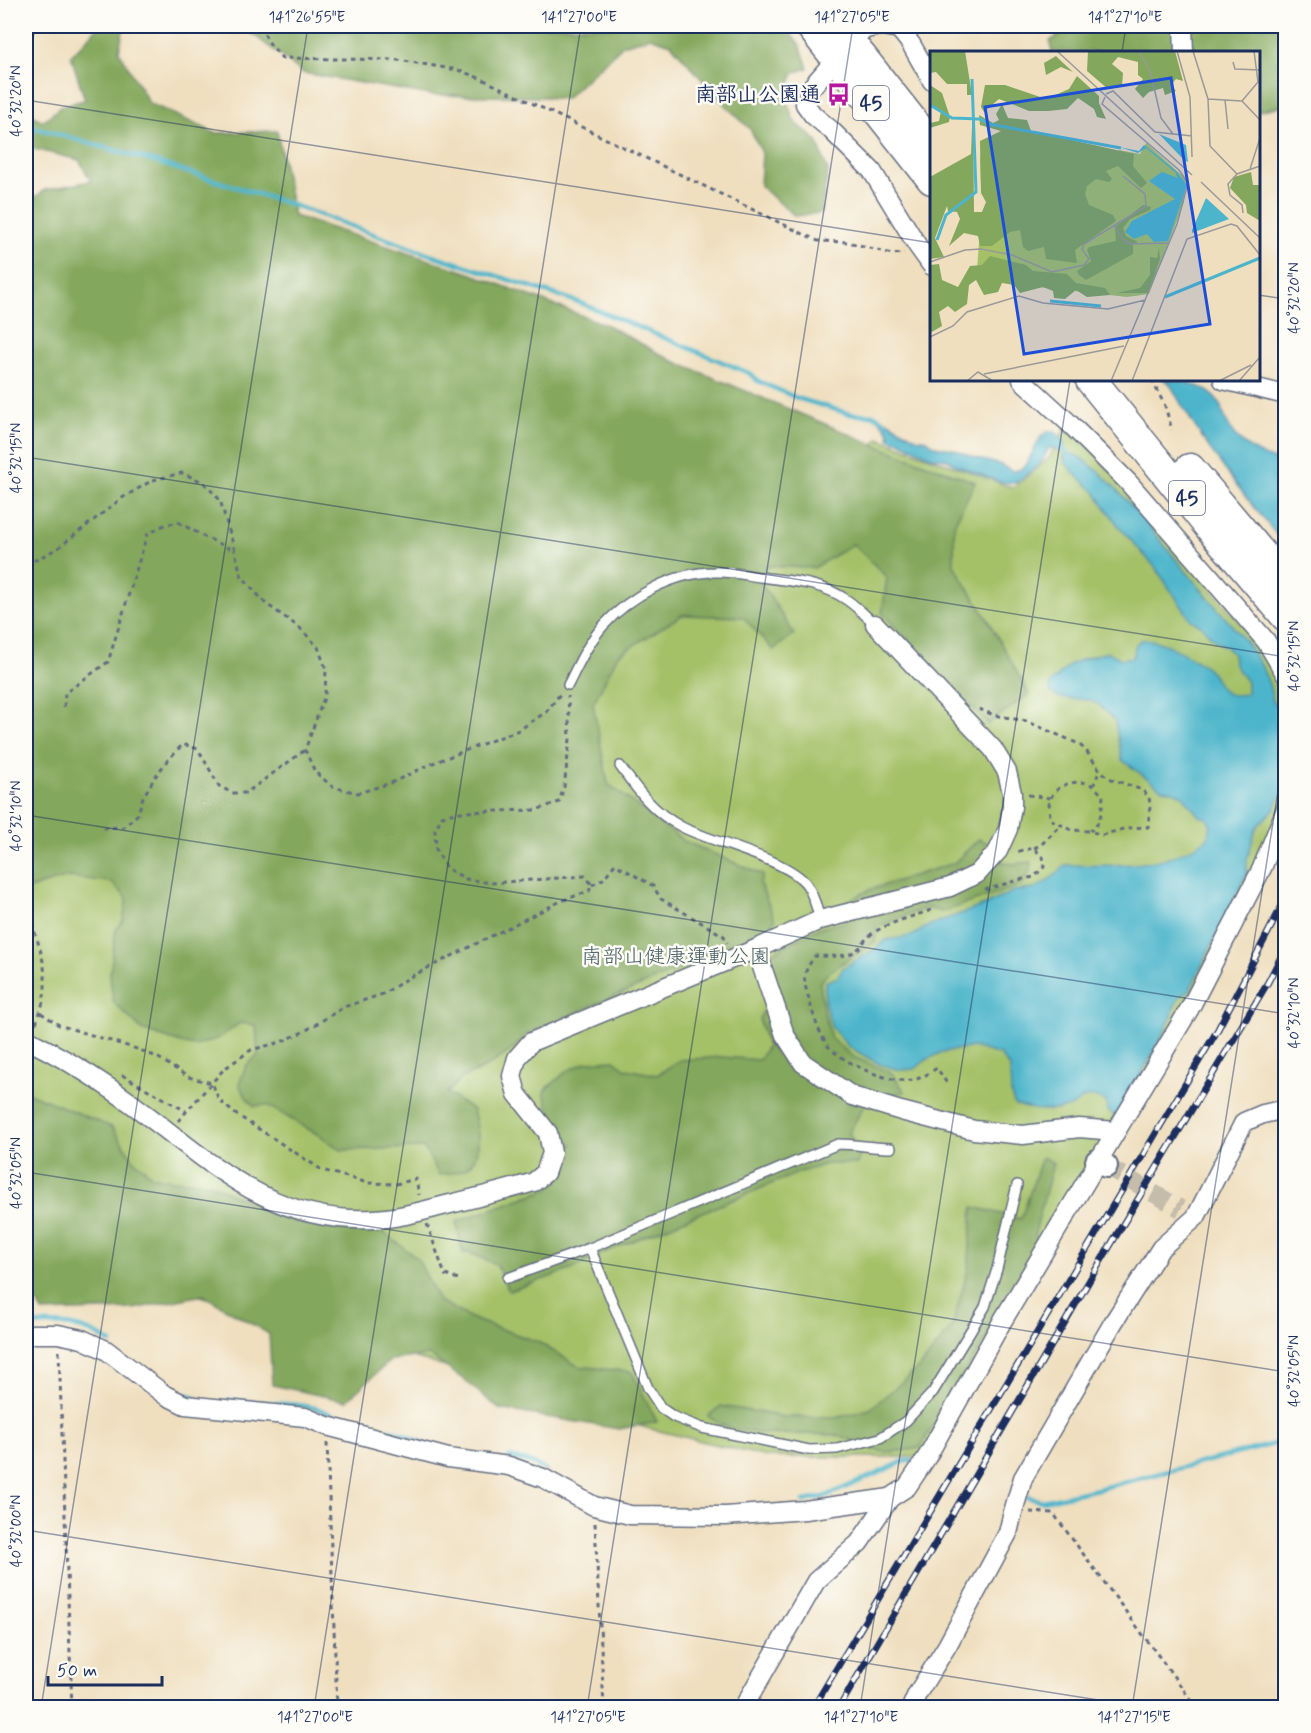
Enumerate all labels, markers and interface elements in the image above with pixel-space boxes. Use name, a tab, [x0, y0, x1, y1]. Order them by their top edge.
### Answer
text: 141°26'55"E	[269, 8, 346, 28]
text: 141°27'00"E	[541, 8, 617, 28]
text: 141°27'05"E	[814, 8, 890, 28]
text: 141°27'10"E	[1088, 8, 1162, 28]
inset map	[930, 51, 1260, 381]
text: 40°32'20"N	[7, 65, 27, 137]
place label: 南部山公園通	[695, 81, 821, 109]
bus stop icon: 南部山公園通	[826, 81, 852, 107]
road number: 45	[853, 86, 889, 120]
text: 40°32'20"N	[1285, 262, 1305, 334]
text: 40°32'15"N	[7, 423, 27, 493]
road number: 45	[1169, 481, 1205, 515]
text: 40°32'15"N	[1285, 621, 1305, 691]
text: 40°32'10"N	[7, 780, 27, 852]
park label: 南部山健康運動公園	[582, 943, 771, 971]
text: 40°32'10"N	[1285, 977, 1305, 1049]
text: 40°32'05"N	[7, 1137, 27, 1209]
text: 40°32'05"N	[1285, 1335, 1305, 1407]
text: 40°32'00"N	[7, 1495, 27, 1567]
scale bar	[48, 1649, 162, 1687]
text: 50 m	[57, 1659, 97, 1683]
text: 141°27'00"E	[277, 1708, 353, 1728]
text: 141°27'05"E	[550, 1708, 626, 1728]
text: 141°27'10"E	[824, 1708, 898, 1728]
text: 141°27'15"E	[1097, 1708, 1171, 1728]

